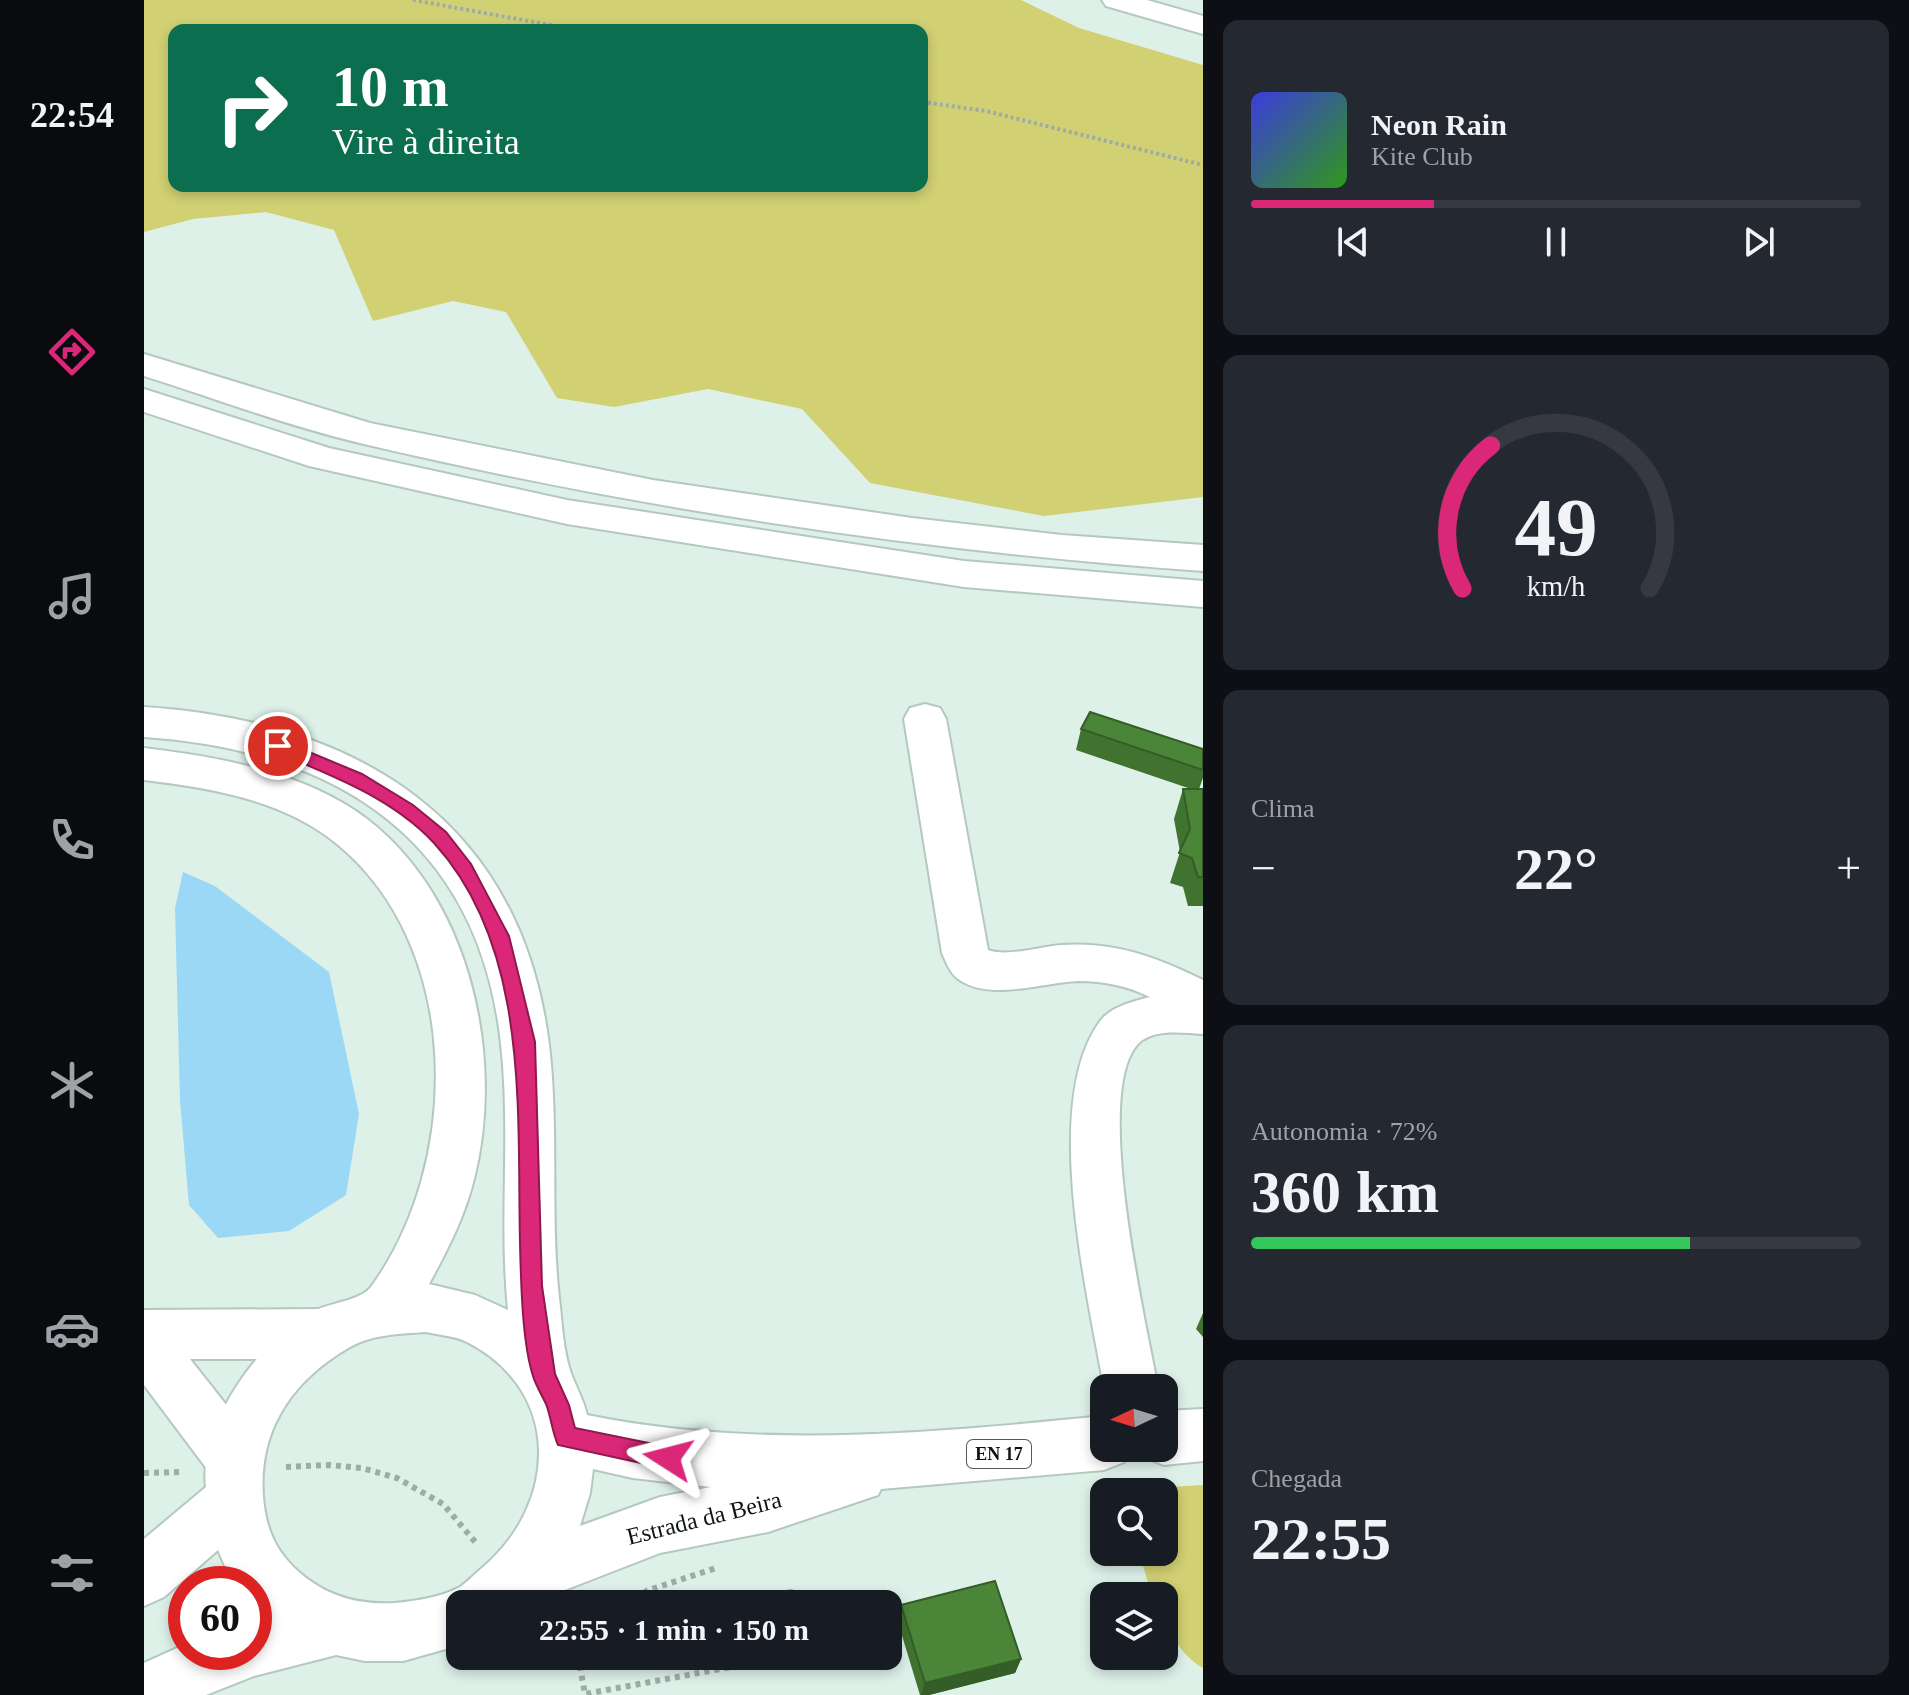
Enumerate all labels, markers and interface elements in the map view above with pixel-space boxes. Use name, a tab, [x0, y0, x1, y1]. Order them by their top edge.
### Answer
icon: right	[200, 56, 304, 160]
text: 10 m	[332, 56, 449, 118]
text: 22:54	[30, 95, 114, 135]
text: Neon Rain	[1371, 108, 1507, 141]
text: Vire à direita	[332, 122, 520, 162]
text: Kite Club	[1371, 142, 1473, 171]
icon: previous	[1331, 220, 1375, 264]
icon: pause	[1534, 220, 1578, 264]
icon: next	[1737, 220, 1781, 264]
icon: directions	[44, 324, 100, 380]
text: 49	[1514, 480, 1598, 572]
icon: music	[44, 568, 100, 624]
text: km/h	[1527, 571, 1585, 602]
pin	[244, 712, 312, 780]
icon: arrive	[256, 724, 300, 768]
text: Clima	[1251, 794, 1315, 823]
icon: phone	[44, 812, 100, 868]
text: 22°	[1514, 836, 1598, 902]
text: −	[1251, 844, 1276, 893]
text: +	[1836, 844, 1861, 893]
icon: climate	[44, 1057, 100, 1113]
text: Autonomia · 72%	[1251, 1117, 1437, 1146]
text: 360 km	[1251, 1159, 1439, 1225]
icon: car	[44, 1301, 100, 1357]
north arrow	[1090, 1374, 1178, 1462]
map controls	[1090, 1374, 1178, 1670]
position arrow	[626, 1416, 710, 1500]
road number: EN 17	[967, 1440, 1031, 1468]
text: Chegada	[1251, 1464, 1342, 1493]
button: search	[1090, 1478, 1178, 1566]
street label: Estrada da Beira	[624, 1486, 784, 1550]
text: 22:55	[1251, 1506, 1391, 1572]
icon: filters	[44, 1545, 100, 1601]
speed limit sign: 60	[168, 1566, 272, 1670]
button: layers	[1090, 1582, 1178, 1670]
text: 22:55 · 1 min · 150 m	[539, 1613, 809, 1646]

